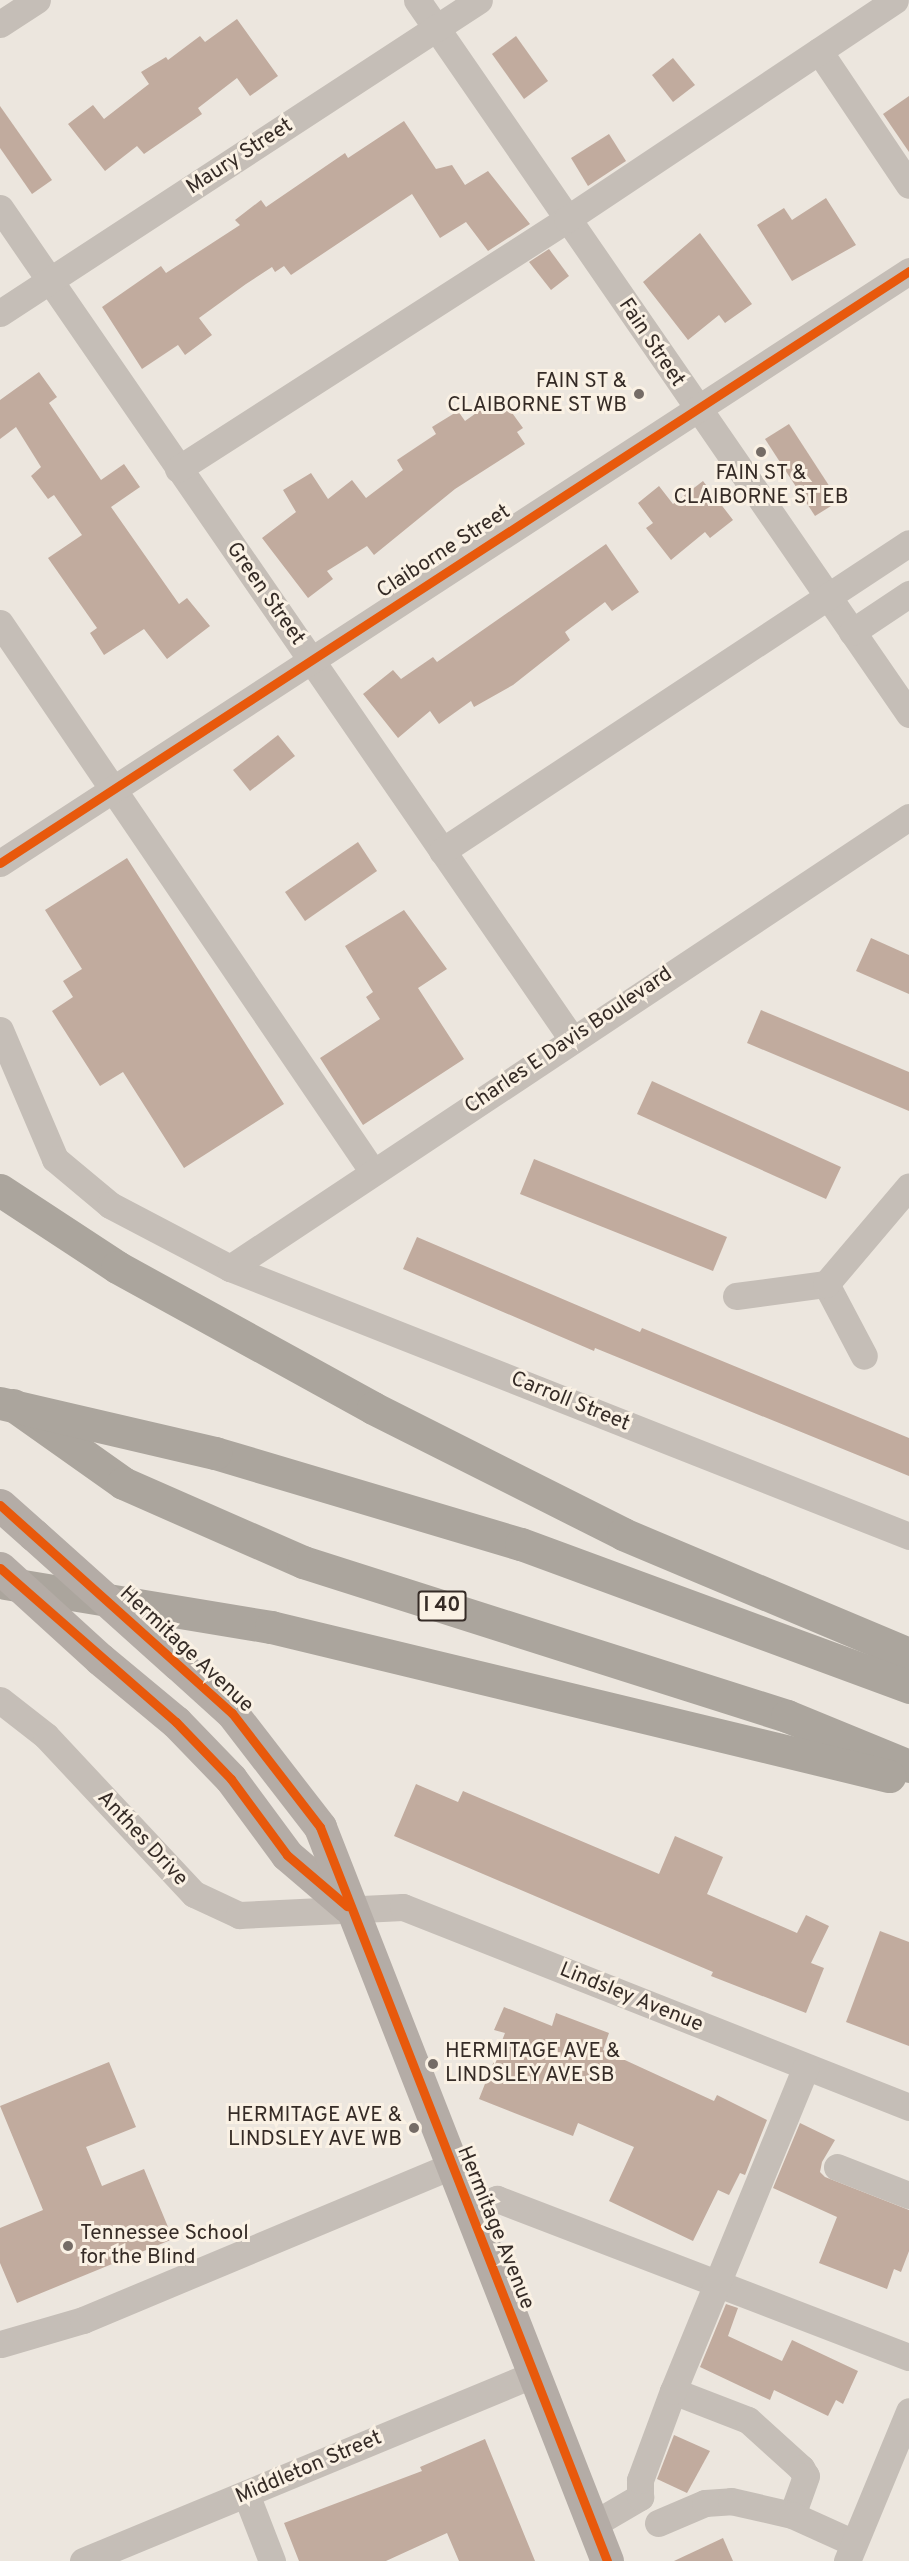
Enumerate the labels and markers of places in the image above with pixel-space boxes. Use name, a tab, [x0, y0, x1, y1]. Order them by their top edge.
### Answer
place label: FAIN ST & CLAIBORNE ST WB	[446, 369, 627, 419]
marker: FAIN ST & CLAIBORNE ST WB	[632, 387, 646, 401]
marker: FAIN ST & CLAIBORNE ST EB	[754, 445, 768, 459]
place label: FAIN ST & CLAIBORNE ST EB	[673, 461, 849, 511]
place label: HERMITAGE AVE & LINDSLEY AVE SB	[445, 2039, 621, 2089]
marker: HERMITAGE AVE & LINDSLEY AVE SB	[426, 2057, 440, 2071]
place label: HERMITAGE AVE & LINDSLEY AVE WB	[226, 2103, 402, 2153]
marker: HERMITAGE AVE & LINDSLEY AVE WB	[407, 2121, 421, 2135]
place label: Tennessee School for the Blind	[80, 2221, 249, 2271]
marker: Tennessee School for the Blind	[61, 2239, 75, 2253]

